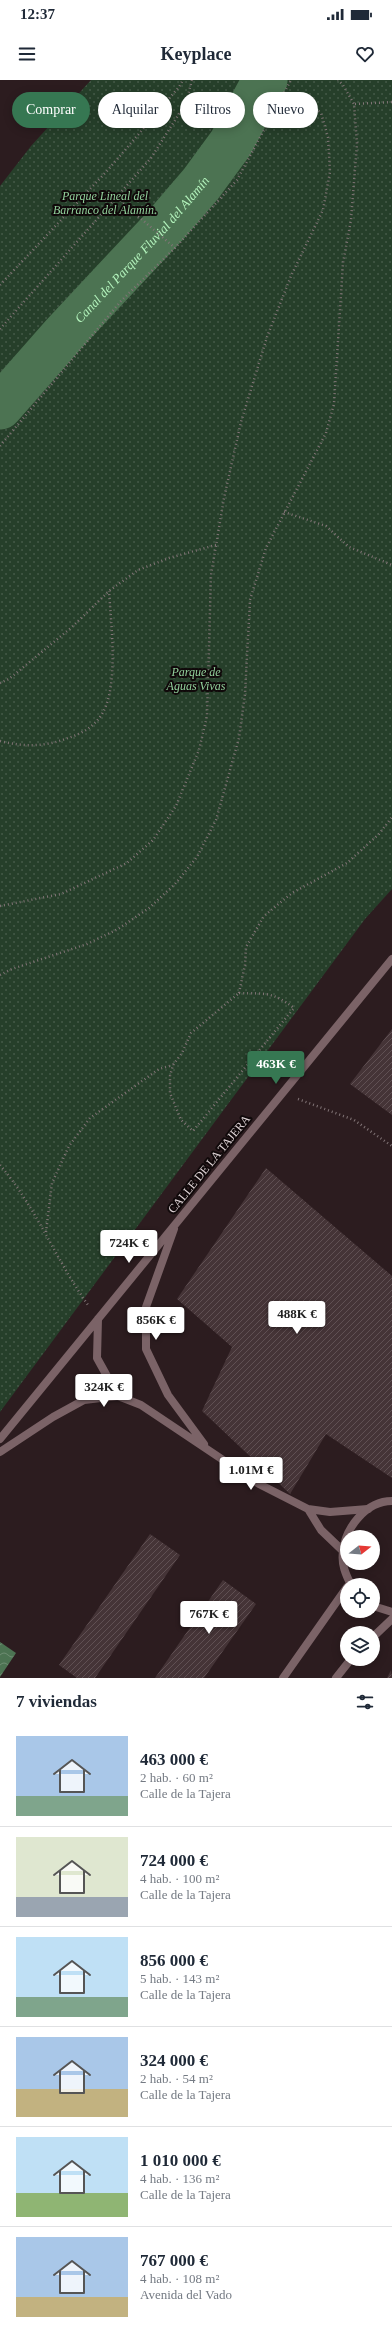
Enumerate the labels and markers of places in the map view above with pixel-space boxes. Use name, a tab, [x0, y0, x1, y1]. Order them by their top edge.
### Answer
pin: 463K €	[243, 1051, 309, 1085]
pin: 724K €	[96, 1230, 162, 1264]
pin: 488K €	[264, 1301, 330, 1335]
pin: 856K €	[123, 1307, 189, 1341]
pin: 324K €	[71, 1374, 137, 1408]
pin: 1.01M €	[214, 1457, 288, 1491]
pin: 767K €	[176, 1601, 242, 1635]

